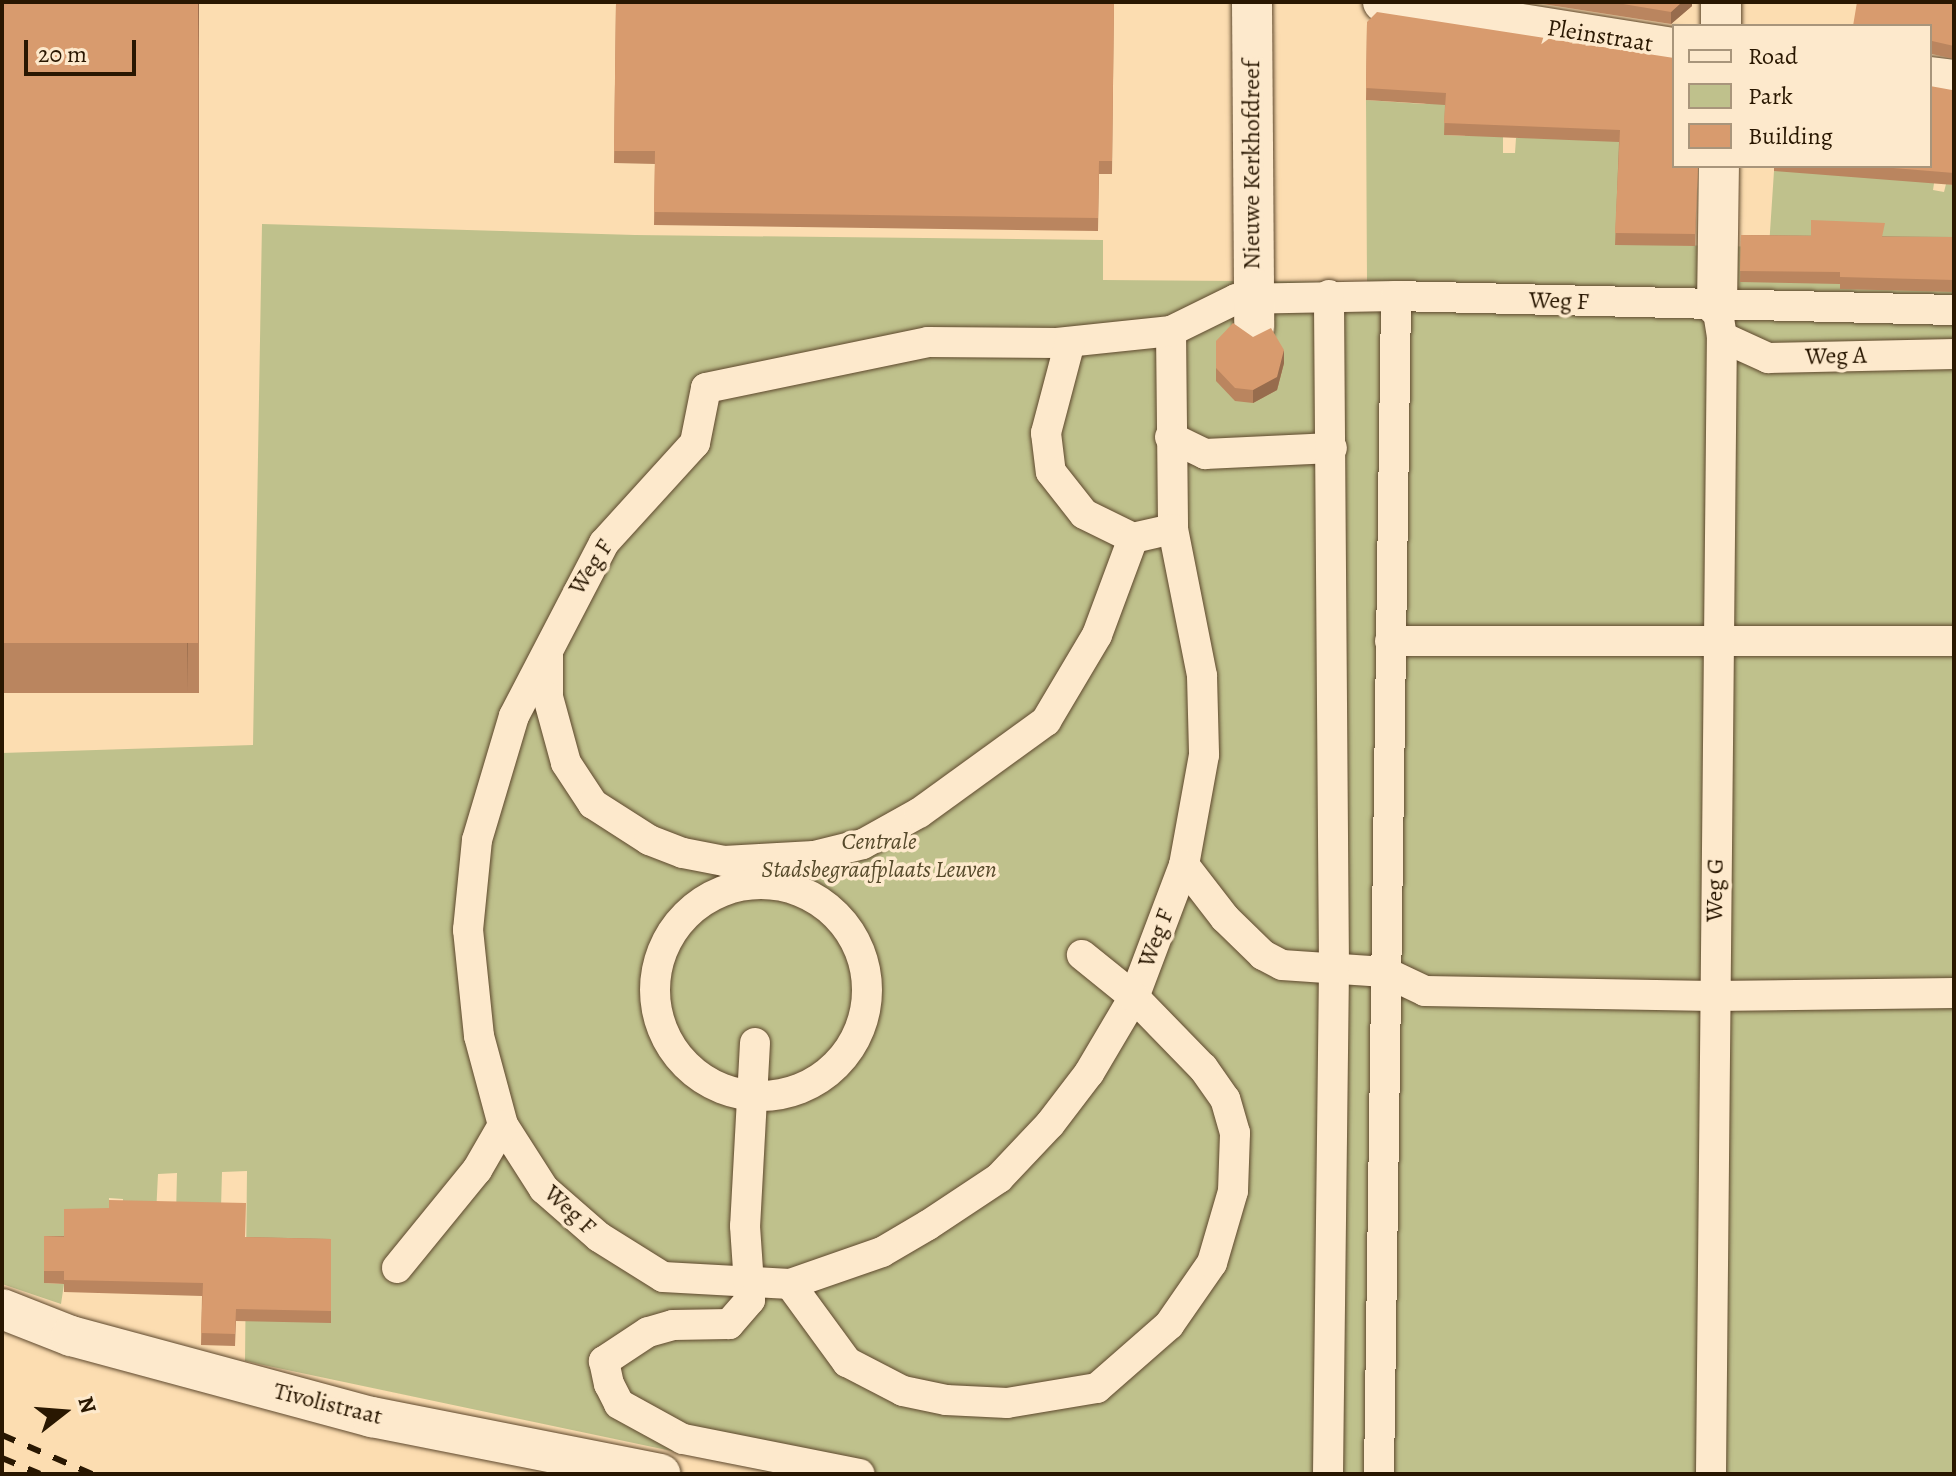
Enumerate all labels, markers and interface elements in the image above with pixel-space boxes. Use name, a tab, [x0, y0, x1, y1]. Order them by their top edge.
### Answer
street label: Pleinstraat	[1545, 13, 1655, 59]
scale bar	[28, 24, 140, 74]
legend	[1672, 24, 1932, 168]
text: 20 m	[38, 38, 87, 70]
text: Road	[1748, 40, 1798, 72]
street label: Nieuwe Kerkhofdreef	[1238, 60, 1266, 270]
text: Park	[1748, 80, 1793, 112]
text: Building	[1748, 120, 1833, 152]
street label: Weg F	[1528, 286, 1590, 316]
street label: Weg A	[1805, 341, 1867, 371]
street label: Weg F	[563, 534, 619, 600]
park label: Centrale Stadsbegraafplaats Leuven	[761, 828, 997, 884]
street label: Weg G	[1700, 858, 1730, 922]
street label: Weg F	[1132, 905, 1180, 971]
street label: Weg F	[538, 1179, 602, 1241]
north arrow	[24, 1372, 104, 1452]
street label: Tivolistraat	[271, 1377, 385, 1431]
text: N	[70, 1393, 104, 1417]

